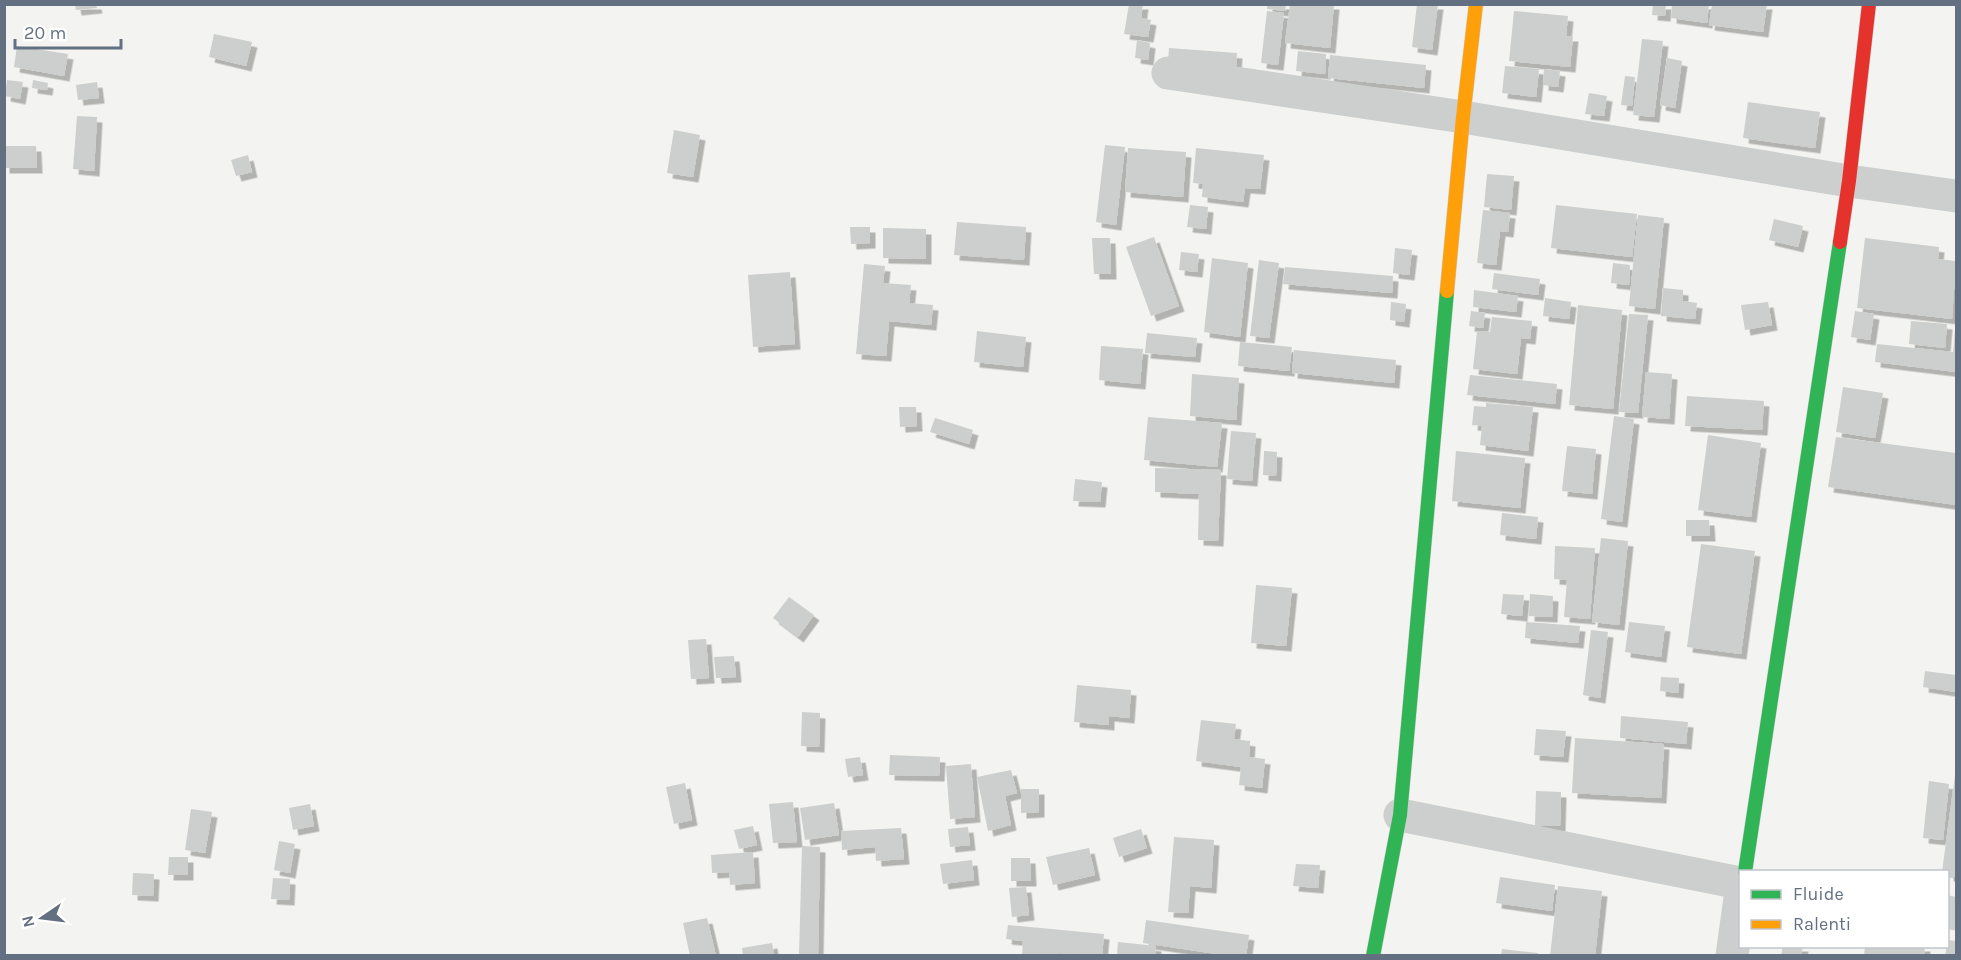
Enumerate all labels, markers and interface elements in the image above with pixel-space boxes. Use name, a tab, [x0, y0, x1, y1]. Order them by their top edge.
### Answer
scale bar	[15, 12, 122, 50]
text: 20 m	[24, 22, 66, 44]
legend	[1739, 870, 1949, 948]
text: Fluide	[1793, 883, 1844, 905]
north arrow	[12, 888, 72, 948]
text: Ralenti	[1793, 913, 1851, 935]
text: N	[17, 914, 39, 929]

